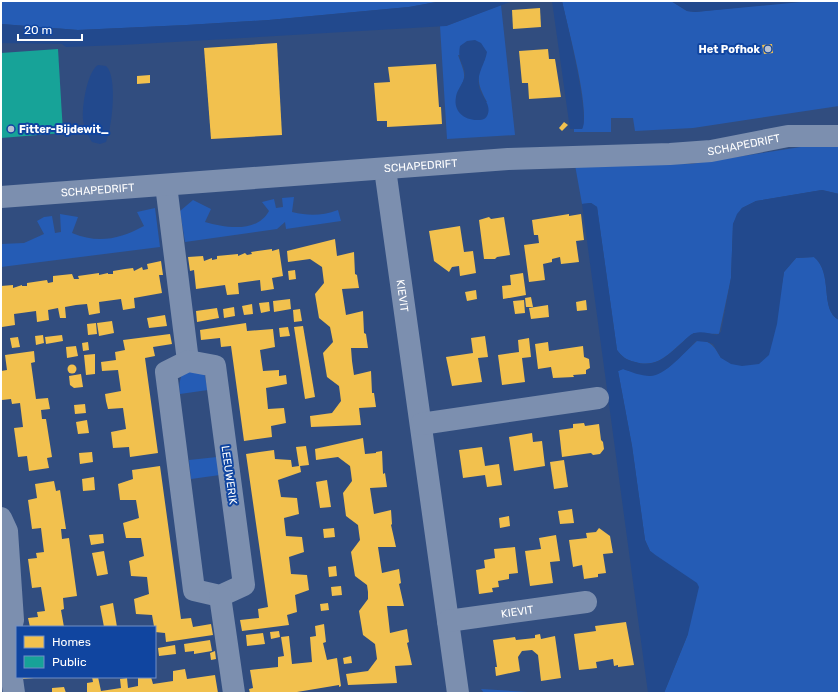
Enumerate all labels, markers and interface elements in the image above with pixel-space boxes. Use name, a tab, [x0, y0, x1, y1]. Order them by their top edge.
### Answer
scale bar	[18, 16, 82, 42]
text: 20 m	[24, 23, 52, 37]
place label: Het Pofhok	[699, 43, 761, 56]
marker: Het Pofhok	[763, 44, 773, 54]
place label: Fitter-Bijdewit_	[19, 123, 109, 136]
marker: Fitter-Bijdewit_	[6, 124, 16, 134]
street label: SCHAPEDRIFT	[707, 131, 782, 158]
street label: SCHAPEDRIFT	[384, 156, 459, 175]
street label: SCHAPEDRIFT	[60, 180, 136, 199]
street label: KIEVIT	[394, 279, 411, 314]
street label: LEEUWERIK	[218, 445, 240, 506]
street label: KIEVIT	[500, 603, 535, 620]
legend	[16, 626, 156, 678]
text: Homes	[52, 635, 91, 649]
text: Public	[52, 655, 87, 669]

